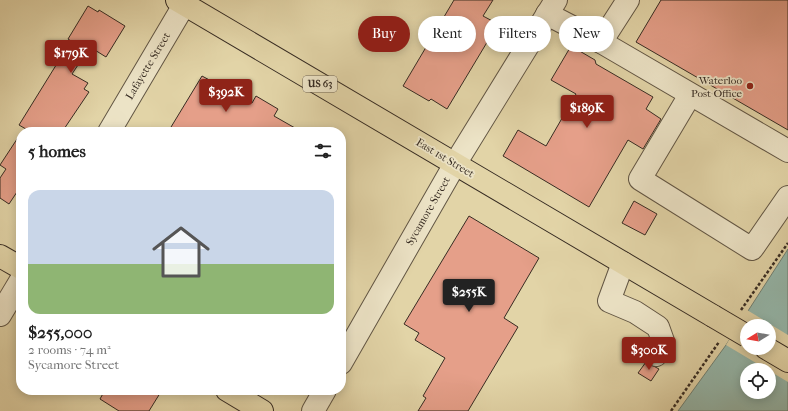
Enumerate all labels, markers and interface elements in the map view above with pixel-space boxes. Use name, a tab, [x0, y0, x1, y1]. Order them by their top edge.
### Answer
chip: Buy	[358, 16, 410, 52]
chip: Rent	[418, 16, 476, 52]
chip: Filters	[484, 16, 551, 52]
chip: New	[559, 16, 614, 52]
street label: Lafayette Street	[123, 30, 173, 102]
pin: $179K	[43, 40, 99, 74]
text: $179K	[54, 45, 88, 60]
place label: Waterloo Post Office	[691, 74, 743, 100]
road number: US 63	[303, 76, 337, 92]
pin: $392K	[198, 79, 254, 113]
marker: Waterloo Post Office	[745, 81, 755, 91]
text: $392K	[208, 84, 244, 99]
pin: $189K	[559, 95, 615, 129]
text: $189K	[570, 100, 604, 115]
street label: East 1st Street	[414, 136, 476, 180]
icon: filters	[312, 140, 334, 162]
text: 5 homes	[28, 141, 86, 161]
street label: Sycamore Street	[403, 174, 453, 248]
icon: home	[145, 216, 217, 288]
pin: $255K	[441, 279, 497, 313]
text: $255K	[452, 284, 486, 299]
north arrow	[740, 319, 776, 355]
map controls	[740, 319, 776, 399]
text: $255,000	[28, 322, 92, 342]
pin: $300K	[621, 337, 677, 371]
text: 2 rooms · 74 m²	[28, 342, 111, 357]
text: $300K	[631, 342, 667, 357]
text: Sycamore Street	[28, 357, 119, 372]
button: locate	[740, 363, 776, 399]

